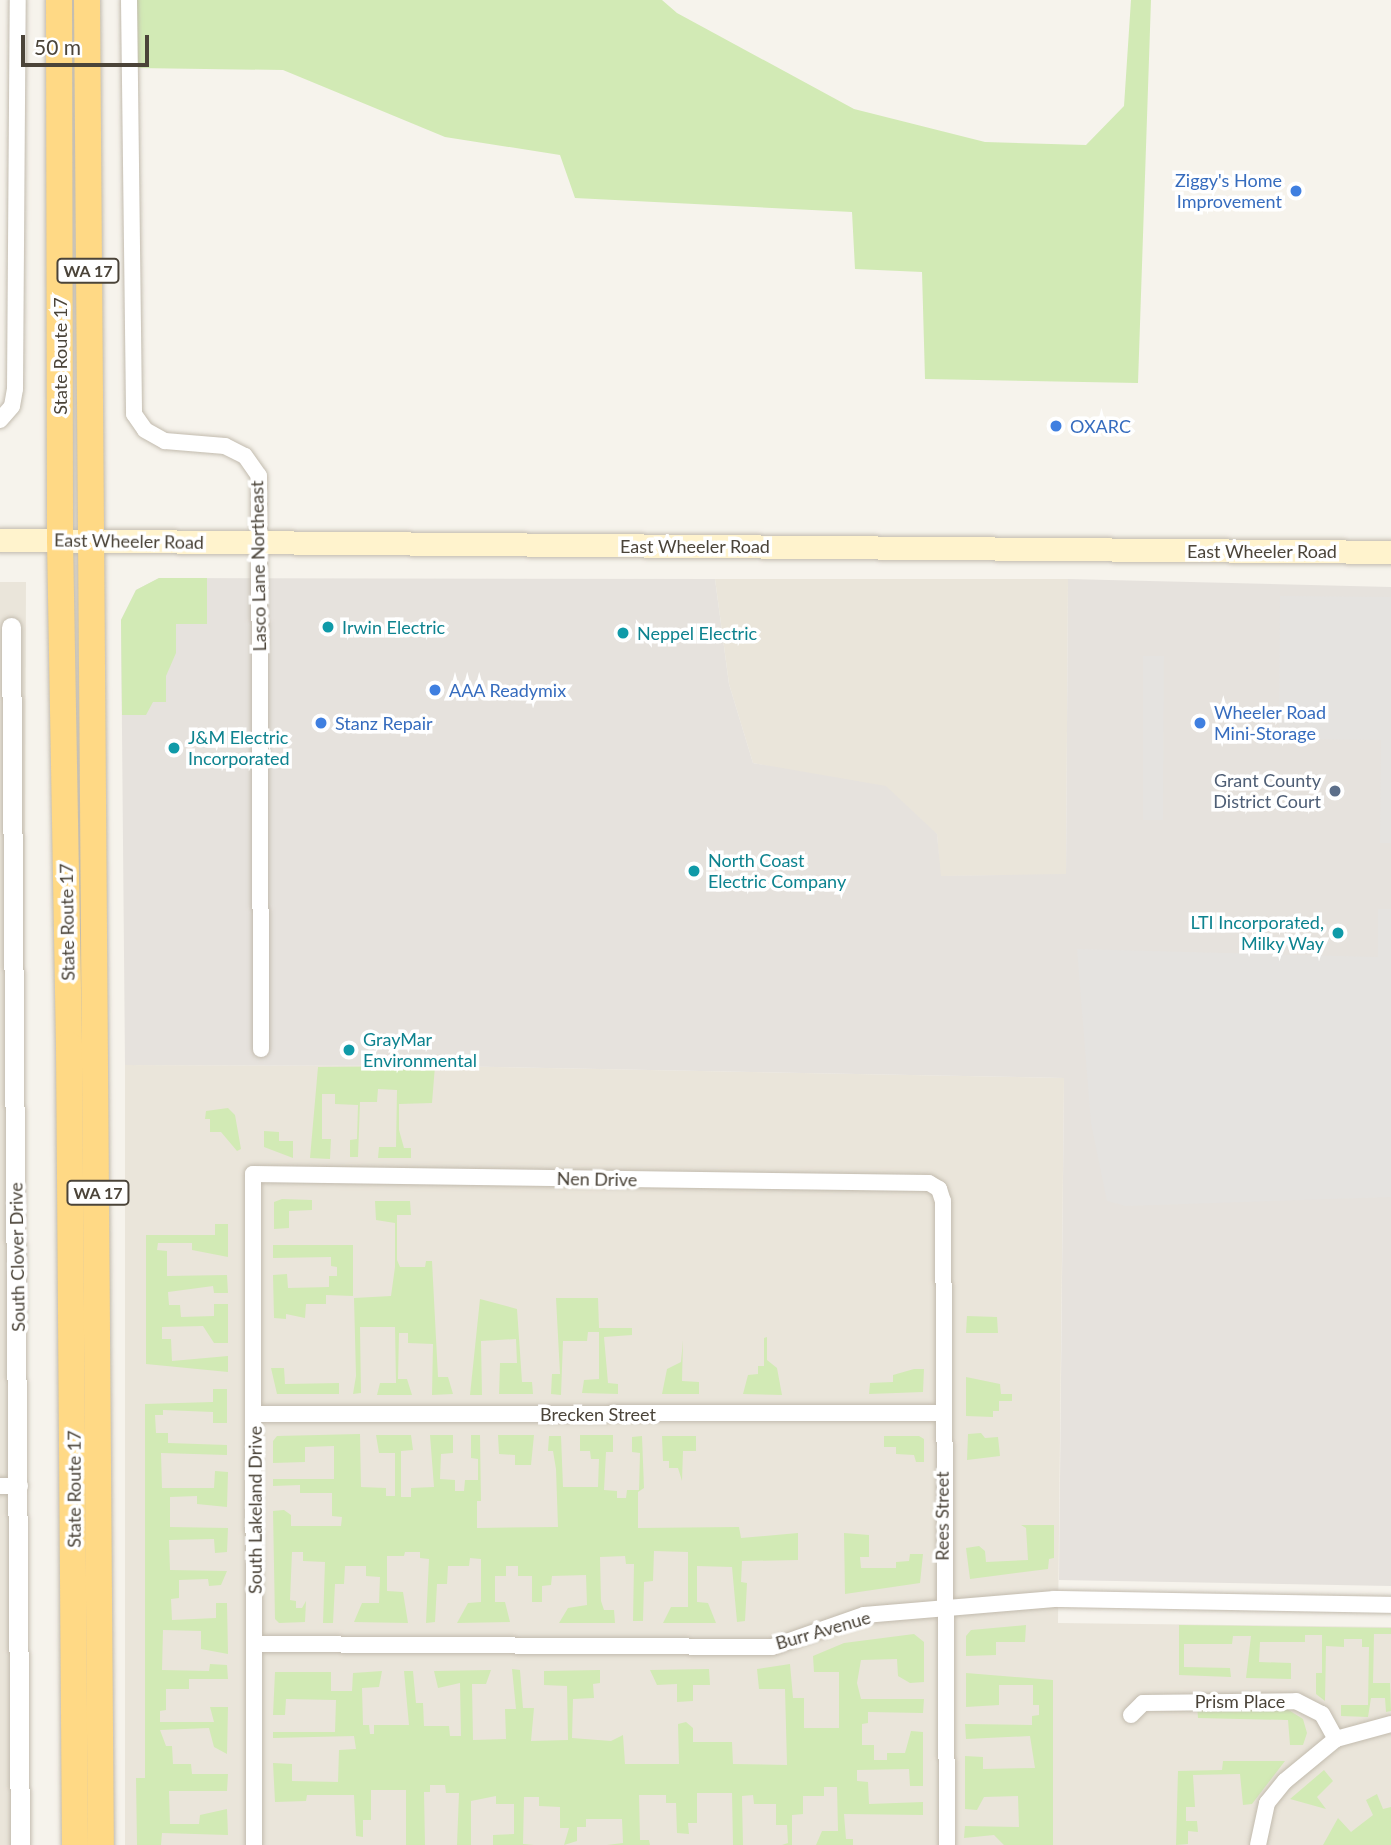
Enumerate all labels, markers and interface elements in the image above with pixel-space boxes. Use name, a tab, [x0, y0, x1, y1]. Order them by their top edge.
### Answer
scale bar	[24, 21, 152, 65]
text: 50 m	[34, 34, 81, 59]
place label: Ziggy's Home Improvement	[1175, 170, 1282, 212]
marker: Ziggy's Home Improvement	[1288, 183, 1304, 199]
road number: WA 17	[55, 258, 121, 284]
street label: State Route 17	[49, 297, 71, 415]
place label: OXARC	[1070, 415, 1131, 437]
marker: OXARC	[1048, 418, 1064, 434]
street label: Lasco Lane Northeast	[246, 480, 270, 652]
street label: East Wheeler Road	[54, 529, 204, 553]
street label: East Wheeler Road	[620, 535, 770, 557]
street label: East Wheeler Road	[1187, 540, 1337, 562]
place label: Irwin Electric	[342, 616, 445, 638]
marker: Irwin Electric	[320, 619, 336, 635]
place label: Neppel Electric	[637, 622, 757, 644]
marker: Neppel Electric	[615, 625, 631, 641]
place label: AAA Readymix	[449, 679, 567, 701]
marker: AAA Readymix	[427, 682, 443, 698]
place label: Wheeler Road Mini-Storage	[1214, 702, 1326, 744]
place label: Stanz Repair	[335, 712, 433, 734]
marker: Stanz Repair	[313, 715, 329, 731]
marker: Wheeler Road Mini-Storage	[1192, 715, 1208, 731]
place label: J&M Electric Incorporated	[188, 727, 290, 770]
marker: J&M Electric Incorporated	[166, 740, 182, 756]
place label: Grant County District Court	[1213, 770, 1321, 812]
marker: Grant County District Court	[1327, 783, 1343, 799]
place label: North Coast Electric Company	[708, 850, 846, 892]
street label: State Route 17	[55, 863, 79, 981]
marker: North Coast Electric Company	[686, 863, 702, 879]
place label: LTI Incorporated, Milky Way	[1190, 912, 1324, 954]
marker: LTI Incorporated, Milky Way	[1330, 925, 1346, 941]
place label: GrayMar Environmental	[363, 1029, 477, 1072]
marker: GrayMar Environmental	[341, 1042, 357, 1058]
street label: Nen Drive	[557, 1167, 637, 1191]
road number: WA 17	[65, 1180, 131, 1205]
street label: South Clover Drive	[5, 1182, 29, 1332]
street label: Brecken Street	[540, 1403, 656, 1425]
street label: South Lakeland Drive	[244, 1426, 266, 1594]
street label: State Route 17	[63, 1430, 85, 1548]
street label: Rees Street	[931, 1471, 953, 1561]
street label: Burr Avenue	[773, 1606, 873, 1654]
street label: Prism Place	[1195, 1690, 1285, 1712]

